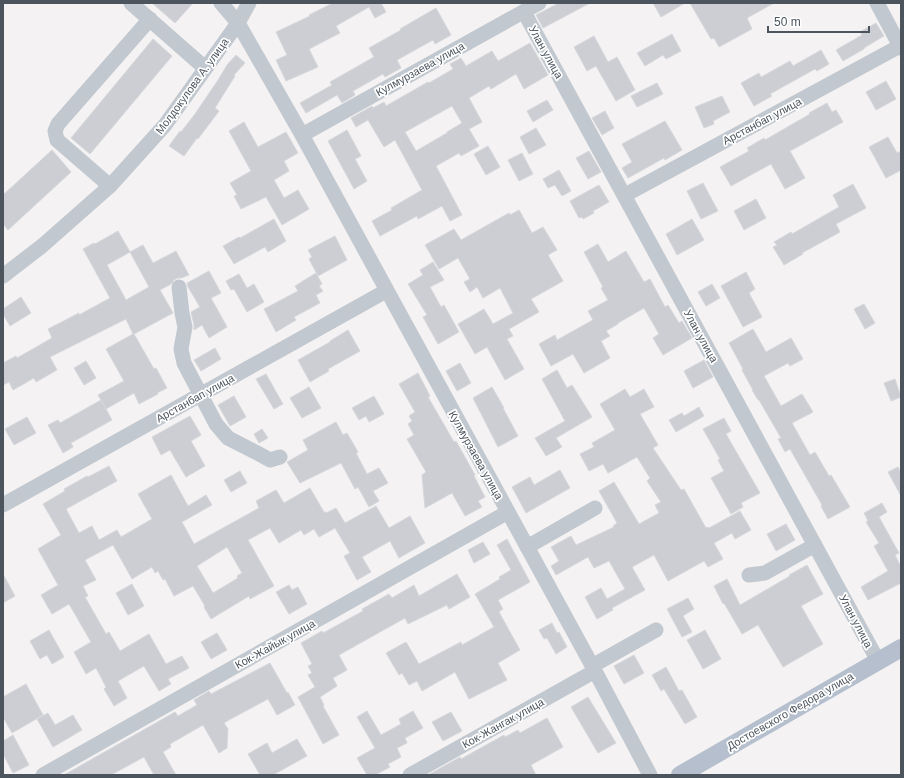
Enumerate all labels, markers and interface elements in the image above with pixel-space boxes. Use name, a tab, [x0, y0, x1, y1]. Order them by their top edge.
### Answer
scale bar	[768, 8, 869, 34]
text: 50 m	[774, 15, 801, 29]
street label: Улан улица	[527, 24, 566, 81]
street label: Молдокулова А. улица	[153, 35, 231, 136]
street label: Кулмурзаева улица	[374, 39, 467, 98]
street label: Арстанбап улица	[721, 95, 804, 147]
street label: Улан улица	[682, 308, 721, 365]
street label: Арстанбап улица	[154, 371, 237, 424]
street label: Кулмурзаева улица	[447, 409, 506, 502]
street label: Улан улица	[837, 593, 875, 650]
street label: Кок-Жайык улица	[233, 617, 318, 671]
street label: Достоевского Федора улица	[725, 669, 856, 752]
street label: Кок-Жангак улица	[460, 695, 547, 750]

